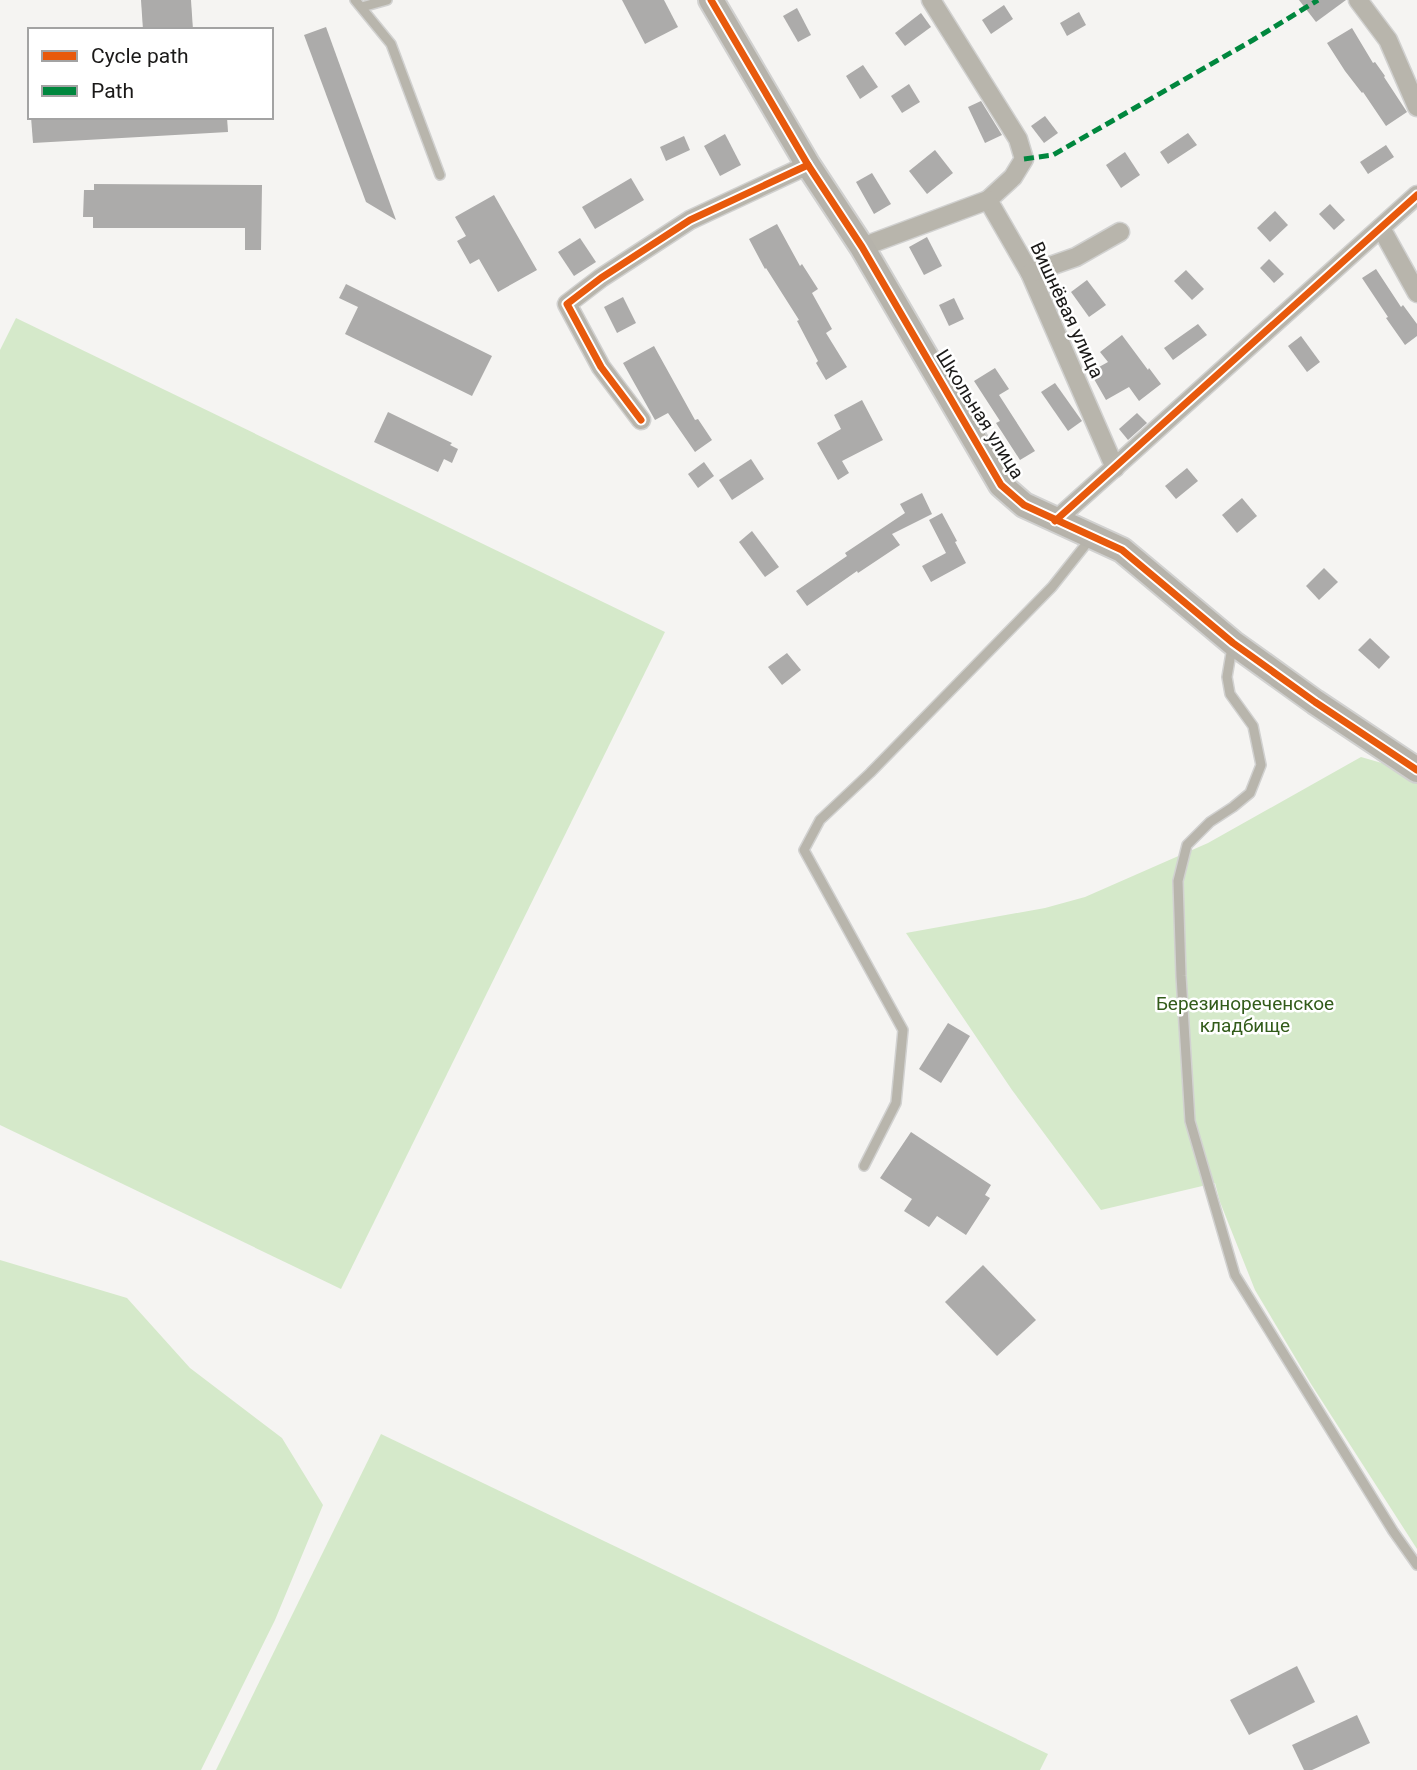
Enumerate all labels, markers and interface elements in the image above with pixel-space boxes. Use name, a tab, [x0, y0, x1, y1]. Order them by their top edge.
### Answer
legend	[28, 28, 273, 119]
text: Cycle path	[91, 44, 189, 68]
text: Path	[91, 79, 134, 103]
street label: Вишнёвая улица	[1025, 238, 1109, 382]
street label: Школьная улица	[931, 345, 1029, 483]
park label: Березинореченское кладбище	[1156, 992, 1334, 1037]

